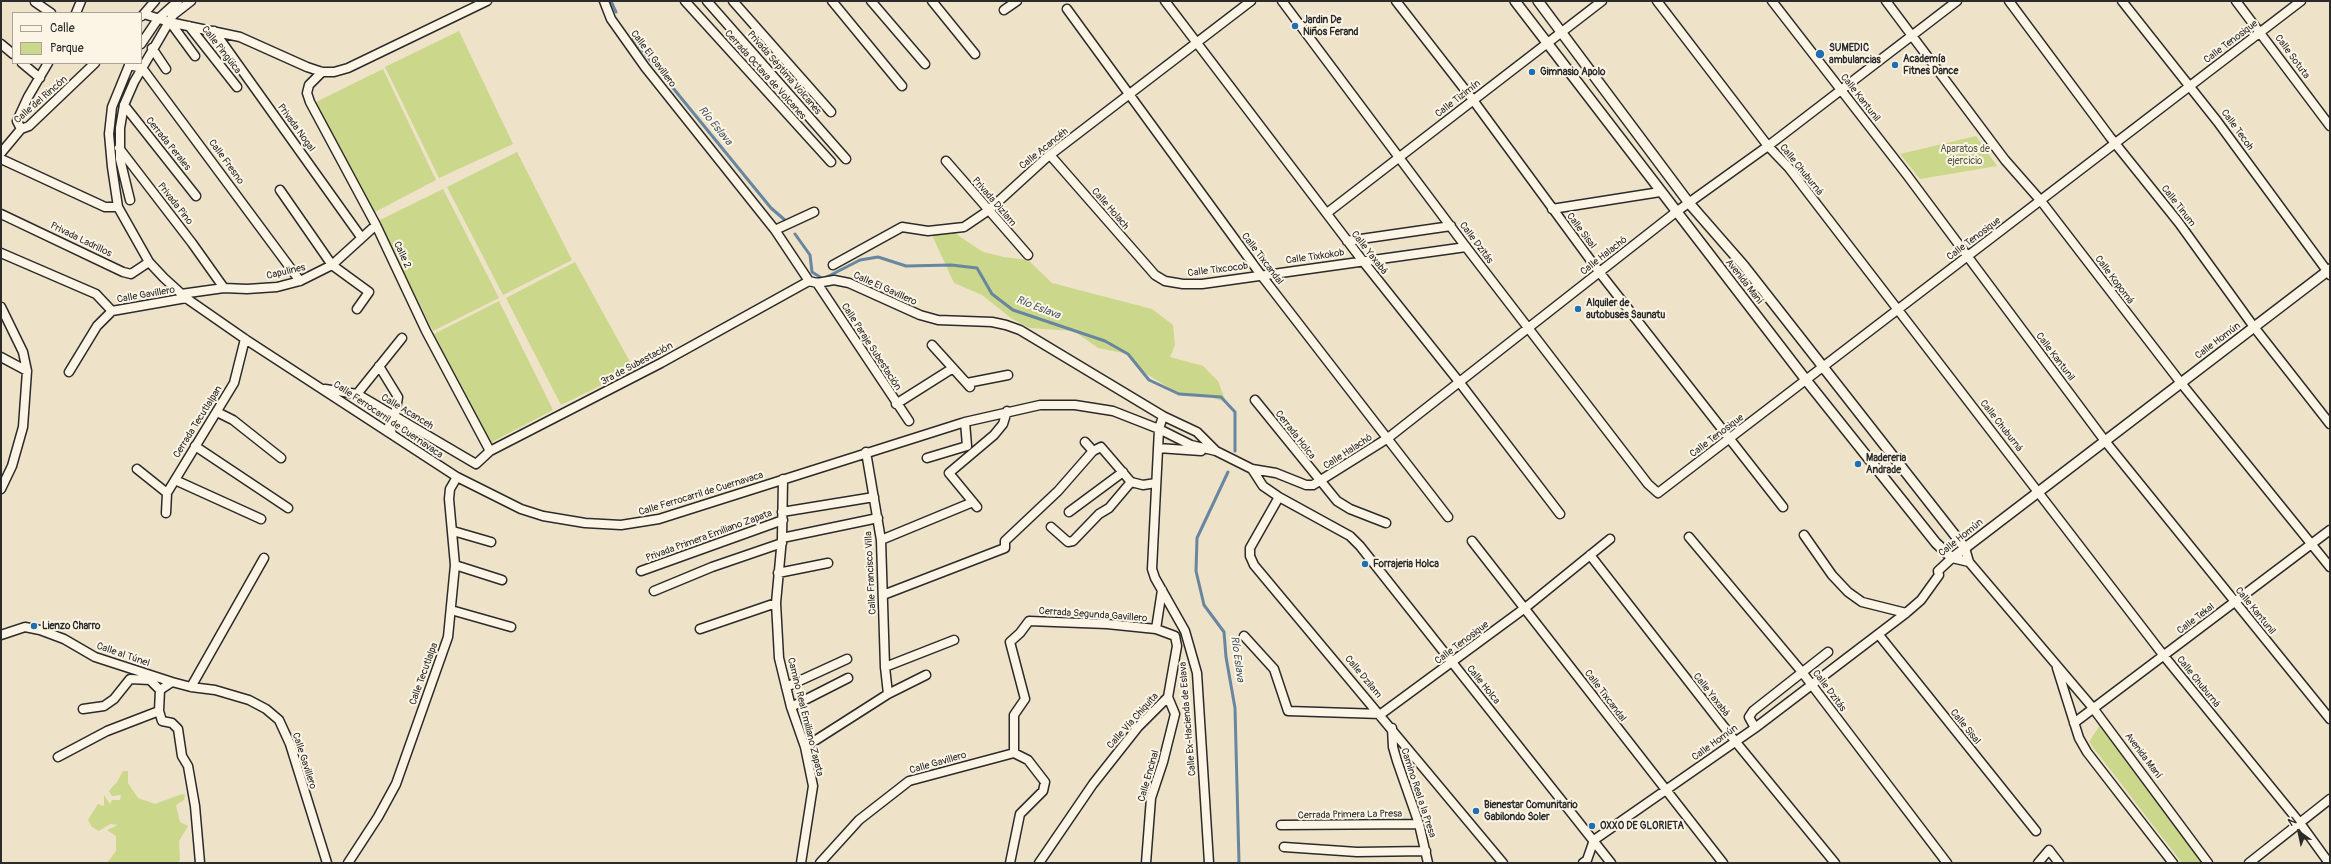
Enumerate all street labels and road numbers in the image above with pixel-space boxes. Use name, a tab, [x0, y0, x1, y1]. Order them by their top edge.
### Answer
street label: Calle Tenosique	[2202, 18, 2260, 66]
street label: Calle Pingüica	[199, 24, 243, 76]
street label: Calle El Gavillero	[628, 28, 678, 90]
street label: Cerrada Octava de Volcanes	[722, 28, 808, 122]
street label: Privada Séptima Volcanes	[744, 29, 824, 117]
street label: Calle Sotuta	[2272, 33, 2312, 81]
street label: Calle Kantunil	[1838, 72, 1882, 124]
street label: Calle del Rincón	[12, 74, 70, 126]
street label: Calle Tizimín	[1433, 78, 1483, 120]
street label: Privada Nogal	[275, 102, 317, 154]
street label: Calle Tecoh	[2218, 107, 2256, 153]
street label: Cerrada Perales	[143, 115, 193, 173]
street label: Calle Acancéh	[1017, 126, 1071, 172]
street label: Calle Fresno	[206, 137, 246, 187]
street label: Calle Chuburná	[1777, 142, 1825, 198]
street label: Privada Dizlam	[969, 175, 1019, 229]
street label: Privada Pino	[155, 180, 195, 228]
street label: Calle Tinum	[2158, 183, 2198, 229]
street label: Calle Holach	[1089, 186, 1131, 232]
street label: Calle Sisal	[1564, 211, 1598, 251]
street label: Calle Tenosique	[1945, 215, 2003, 263]
street label: Privada Ladrillos	[48, 220, 114, 260]
street label: Calle Dzitás	[1456, 220, 1496, 266]
street label: Calle Yaxabá	[1348, 229, 1390, 277]
street label: Calle Tixcandal	[1239, 231, 1285, 287]
street label: Calle Halachó	[1578, 234, 1630, 278]
street label: Calle 2	[391, 240, 413, 270]
street label: Calle Tixkokob	[1285, 247, 1345, 267]
street label: Calle Kopomá	[2092, 253, 2136, 307]
street label: Avenida Maní	[1723, 257, 1765, 307]
street label: Calle Tixcocob	[1187, 260, 1249, 280]
street label: Capulines	[265, 262, 307, 282]
street label: Calle El Gavillero	[851, 270, 919, 308]
street label: Calle Gavillero	[116, 284, 176, 306]
street label: Calle Paraje Subestación	[838, 301, 904, 393]
street label: Calle Homún	[2193, 320, 2243, 362]
street label: Calle Kantunil	[2033, 330, 2077, 384]
street label: 3ra de Subestación	[599, 340, 675, 388]
street label: Calle Ferrocarril de Cuernavaca	[331, 379, 445, 461]
street label: Cerrada Tecutlalpan	[171, 384, 225, 460]
street label: Calle Acanceh	[379, 392, 435, 432]
street label: Calle Chuburná	[1977, 398, 2025, 454]
street label: Cerrada Holca	[1272, 408, 1318, 462]
street label: Calle Tenosique	[1688, 412, 1746, 460]
street label: Calle Halachó	[1321, 432, 1375, 472]
street label: Calle Ferrocarril de Cuernavaca	[637, 469, 765, 519]
street label: Privada Primera Emiliano Zapata	[644, 508, 774, 564]
street label: Calle Homún	[1936, 516, 1986, 560]
street label: Calle Francisco Villa	[863, 531, 879, 615]
street label: Calle Kantunil	[2232, 585, 2278, 637]
street label: Calle Tekal	[2175, 601, 2217, 637]
street label: Cerrada Segunda Gavillero	[1038, 605, 1148, 625]
street label: Calle Tenosique	[1433, 619, 1491, 667]
street label: Calle al Túnel	[95, 640, 151, 670]
street label: Calle Tecutlalpa	[407, 641, 441, 707]
street label: Calle Dzilam	[1342, 653, 1384, 701]
street label: Calle Chuburná	[2174, 654, 2222, 710]
street label: Camino Real Emiliano Zapata	[784, 657, 826, 777]
street label: Calle Ex-Hacienda de Eslava	[1177, 661, 1199, 777]
street label: Calle Holca	[1464, 663, 1502, 707]
street label: Calle Tixcandal	[1582, 668, 1628, 724]
street label: Calle Dzitás	[1809, 668, 1849, 714]
street label: Calle Yaxabá	[1690, 671, 1732, 719]
street label: Calle Vía Chiquita	[1105, 691, 1161, 751]
street label: Calle Sisal	[1947, 707, 1983, 747]
street label: Calle Homún	[1690, 722, 1740, 764]
street label: Calle Gavillero	[289, 731, 319, 791]
street label: Avenida Maní	[2122, 731, 2164, 781]
street label: Camino Real a la Presa	[1398, 747, 1438, 839]
street label: Calle Gavillero	[908, 749, 968, 777]
street label: Calle Encinal	[1136, 749, 1162, 803]
street label: Cerrada Primera La Presa	[1298, 808, 1402, 822]

